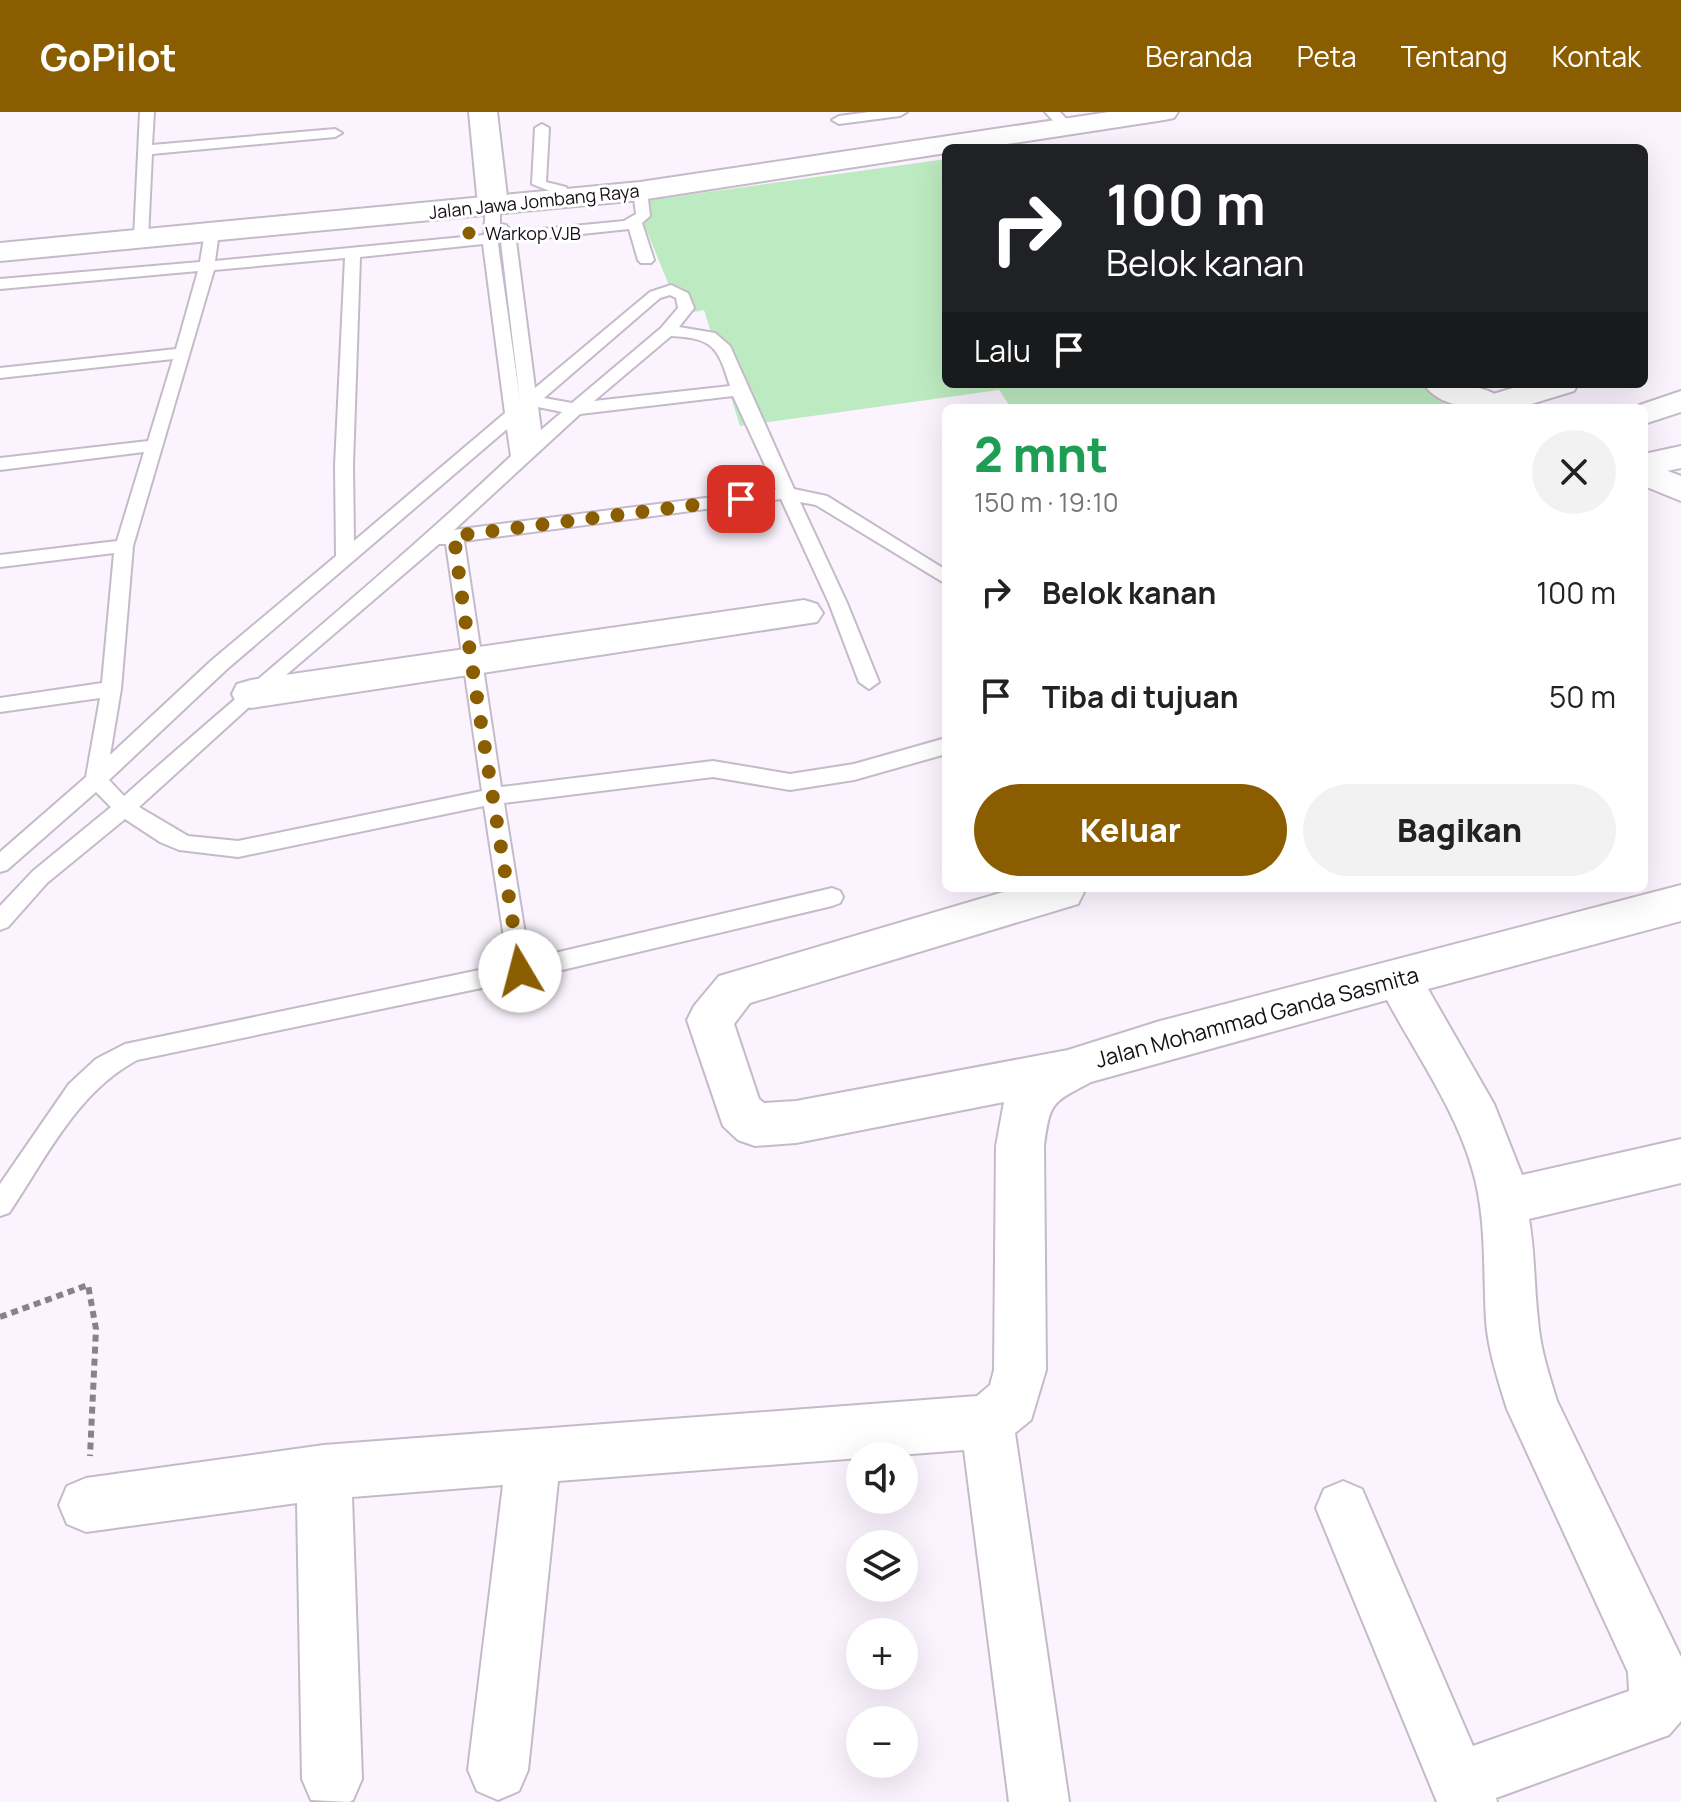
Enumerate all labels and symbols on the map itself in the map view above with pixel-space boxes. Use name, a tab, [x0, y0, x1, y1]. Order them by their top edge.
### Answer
street label: Jalan Jawa Jombang Raya	[428, 178, 640, 224]
place label: Warkop VJB	[485, 221, 581, 245]
marker: Warkop VJB	[460, 224, 478, 242]
pin	[707, 465, 775, 533]
position arrow	[478, 929, 562, 1013]
street label: Jalan Mohammad Ganda Sasmita	[1092, 959, 1422, 1075]

